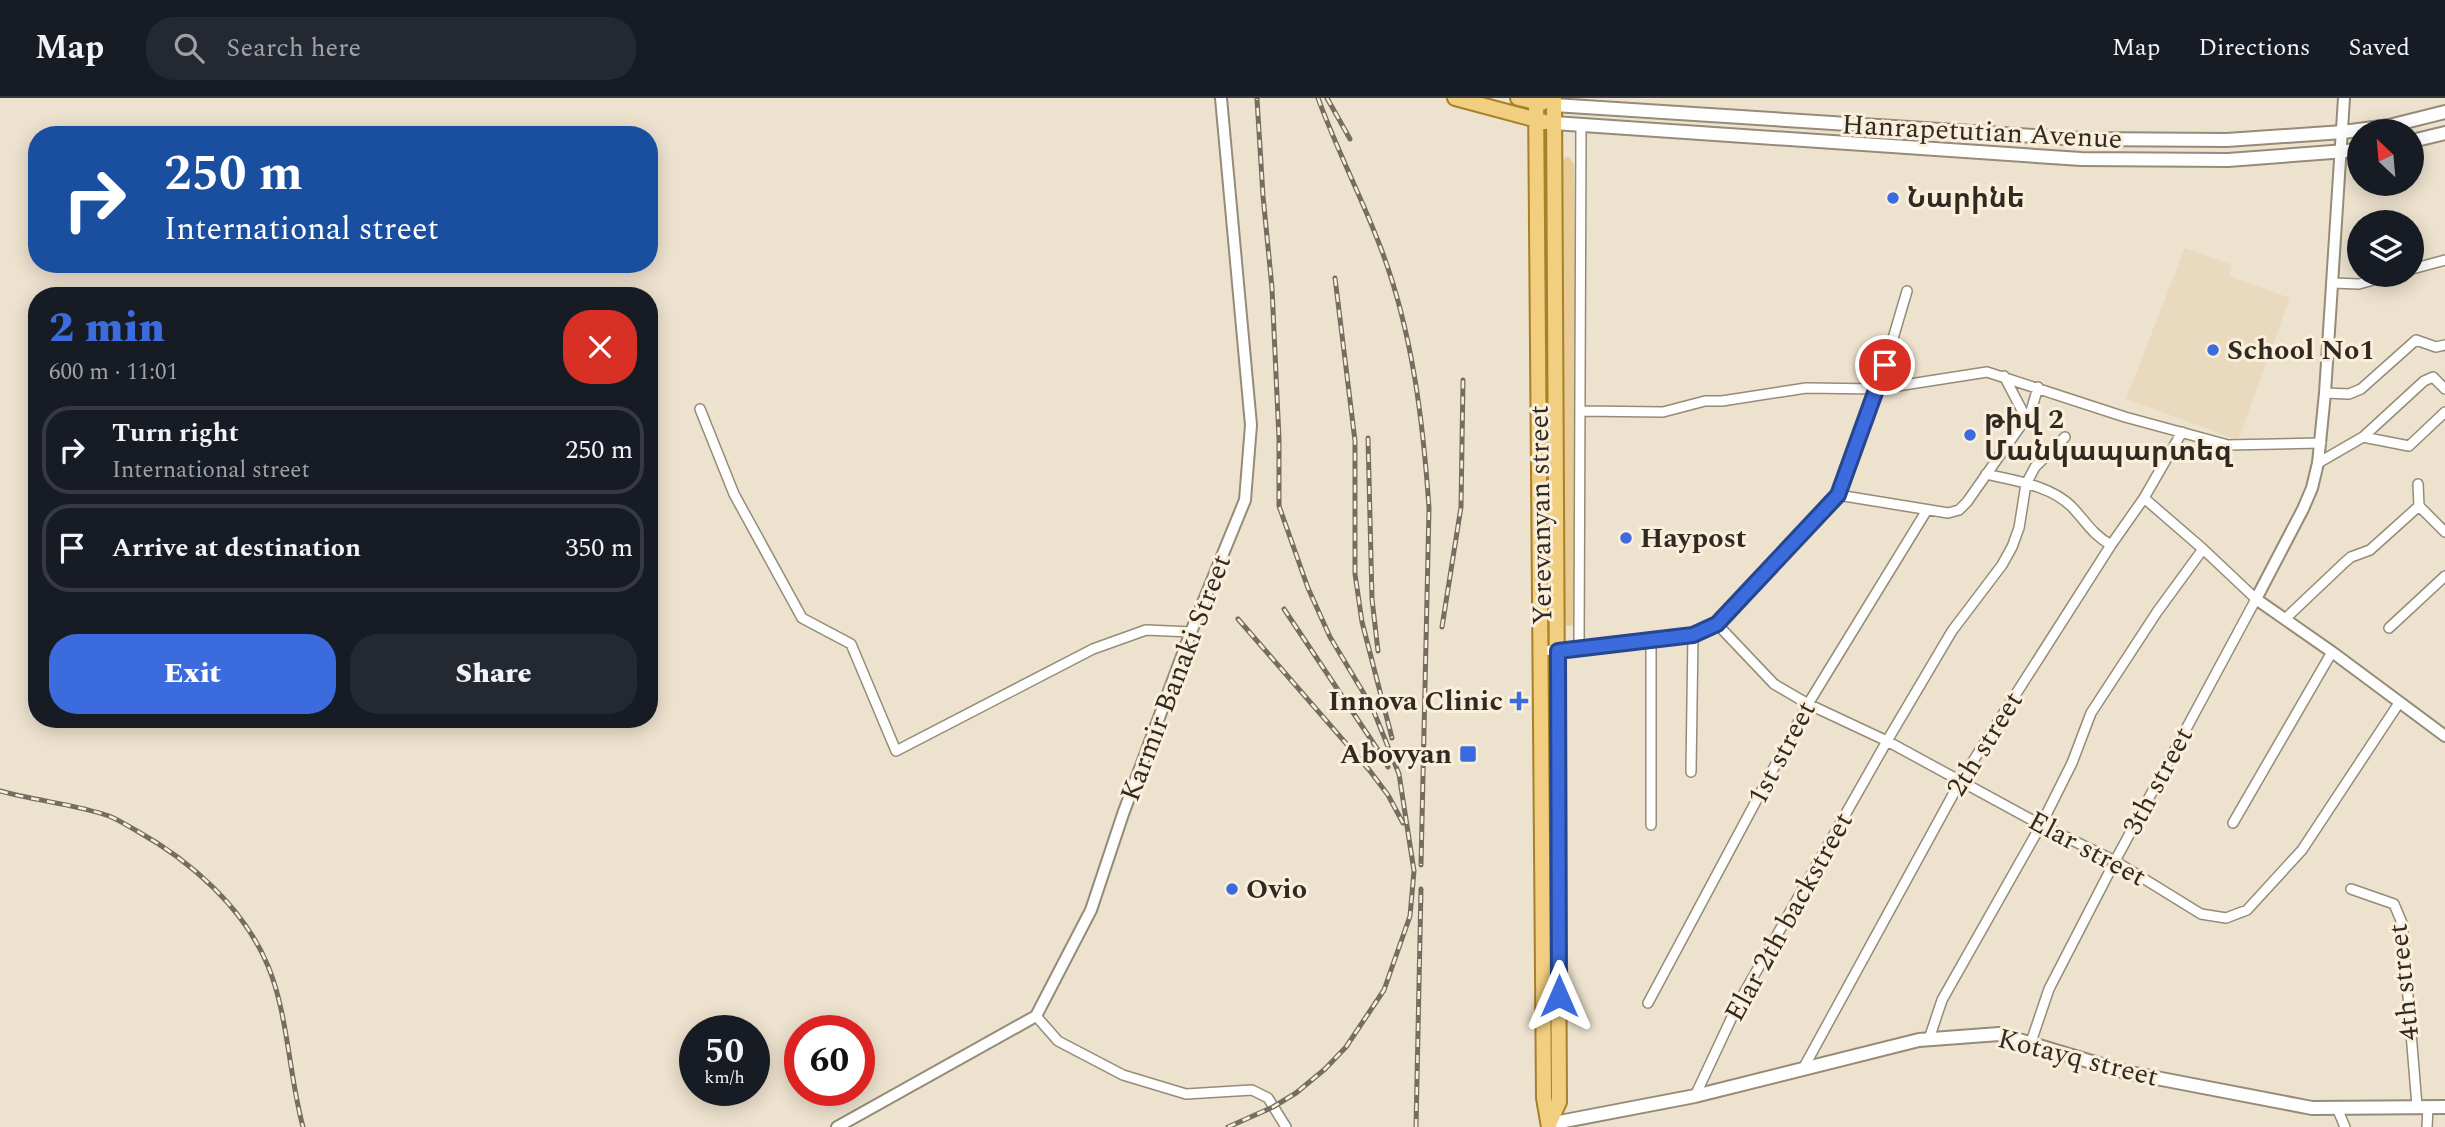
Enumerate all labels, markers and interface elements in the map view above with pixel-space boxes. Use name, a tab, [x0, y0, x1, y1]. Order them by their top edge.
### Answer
search box	[146, 17, 636, 80]
text: Map	[35, 23, 104, 73]
text: Search here	[226, 28, 361, 68]
icon: search	[170, 29, 208, 67]
text: Map	[2112, 30, 2160, 66]
text: Directions	[2198, 30, 2310, 66]
text: Saved	[2348, 30, 2410, 66]
street label: Hanrapetutian Avenue	[1841, 103, 2123, 161]
north arrow	[2347, 119, 2424, 196]
map controls	[2347, 119, 2424, 287]
text: 250 m	[164, 137, 303, 212]
icon: right	[49, 154, 140, 245]
place label: Նարինե	[1907, 177, 2025, 220]
marker: Նարինե	[1885, 190, 1901, 206]
text: International street	[164, 205, 439, 254]
button: layers	[2347, 210, 2424, 287]
text: 2 min	[49, 297, 165, 360]
button: close	[563, 310, 637, 384]
place label: School No1	[2227, 329, 2375, 372]
pin	[1855, 335, 1915, 395]
marker: School No1	[2205, 342, 2221, 358]
icon: arrive	[1866, 346, 1904, 384]
text: 600 m · 11:01	[49, 355, 178, 390]
place label: թիվ 2 Մանկապարտեզ	[1984, 398, 2234, 473]
street label: Yerevanyan street	[1518, 405, 1564, 625]
text: Turn right	[112, 413, 239, 453]
marker: թիվ 2 Մանկապարտեզ	[1962, 427, 1978, 443]
text: 250 m	[565, 430, 633, 470]
icon: right	[53, 431, 91, 469]
text: International street	[112, 453, 310, 488]
place label: Haypost	[1640, 517, 1747, 560]
text: Arrive at destination	[112, 528, 361, 568]
text: 350 m	[565, 528, 633, 568]
icon: arrive	[53, 529, 91, 567]
marker: Haypost	[1618, 530, 1634, 546]
street label: Karmir Banaki Street	[1109, 548, 1243, 808]
button: Exit	[49, 634, 336, 714]
button: Share	[350, 634, 637, 714]
place label: Innova Clinic	[1328, 680, 1503, 723]
street label: 2th street	[1936, 683, 2034, 805]
marker: Innova Clinic	[1509, 691, 1529, 711]
street label: 1st street	[1737, 693, 1828, 813]
street label: 3th street	[2111, 719, 2205, 843]
place label: Abovyan	[1340, 733, 1452, 776]
marker: Abovyan	[1458, 744, 1478, 764]
street label: Elar street	[2020, 800, 2154, 898]
street label: Elar 2th backstreet	[1714, 804, 1864, 1030]
place label: Ovio	[1246, 868, 1307, 911]
marker: Ovio	[1224, 881, 1240, 897]
street label: 4th street	[2376, 921, 2432, 1043]
position arrow	[1522, 959, 1596, 1033]
speed limit sign: 60	[784, 1015, 875, 1106]
street label: Kotayq street	[1993, 1017, 2163, 1099]
text: 50	[705, 1025, 744, 1078]
text: km/h	[704, 1064, 745, 1091]

